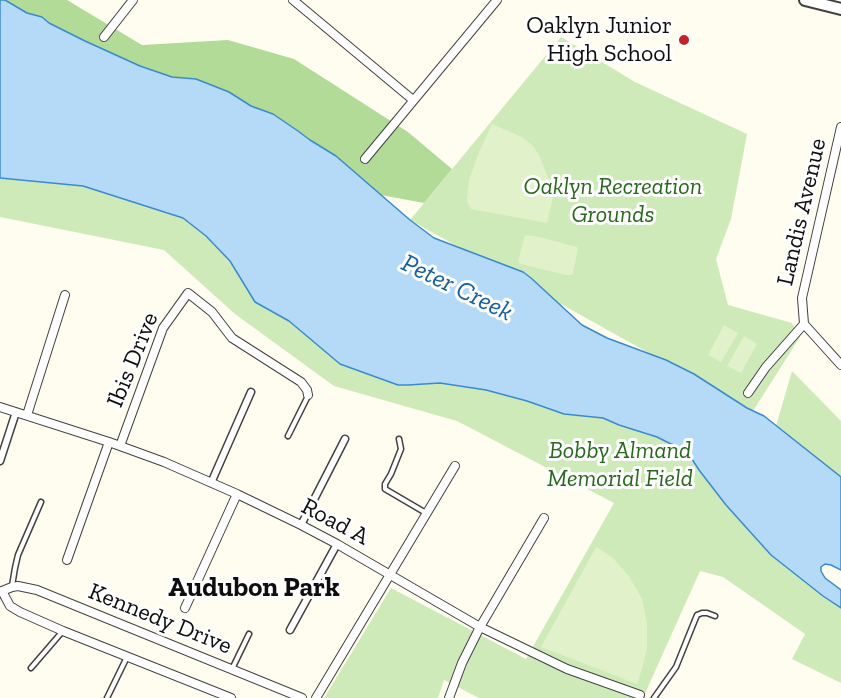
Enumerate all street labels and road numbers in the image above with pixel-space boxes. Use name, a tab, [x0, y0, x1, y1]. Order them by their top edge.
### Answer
street label: Landis Avenue	[771, 136, 833, 288]
street label: Ibis Drive	[101, 308, 165, 412]
street label: Road A	[296, 492, 374, 552]
street label: Kennedy Drive	[84, 577, 236, 661]

